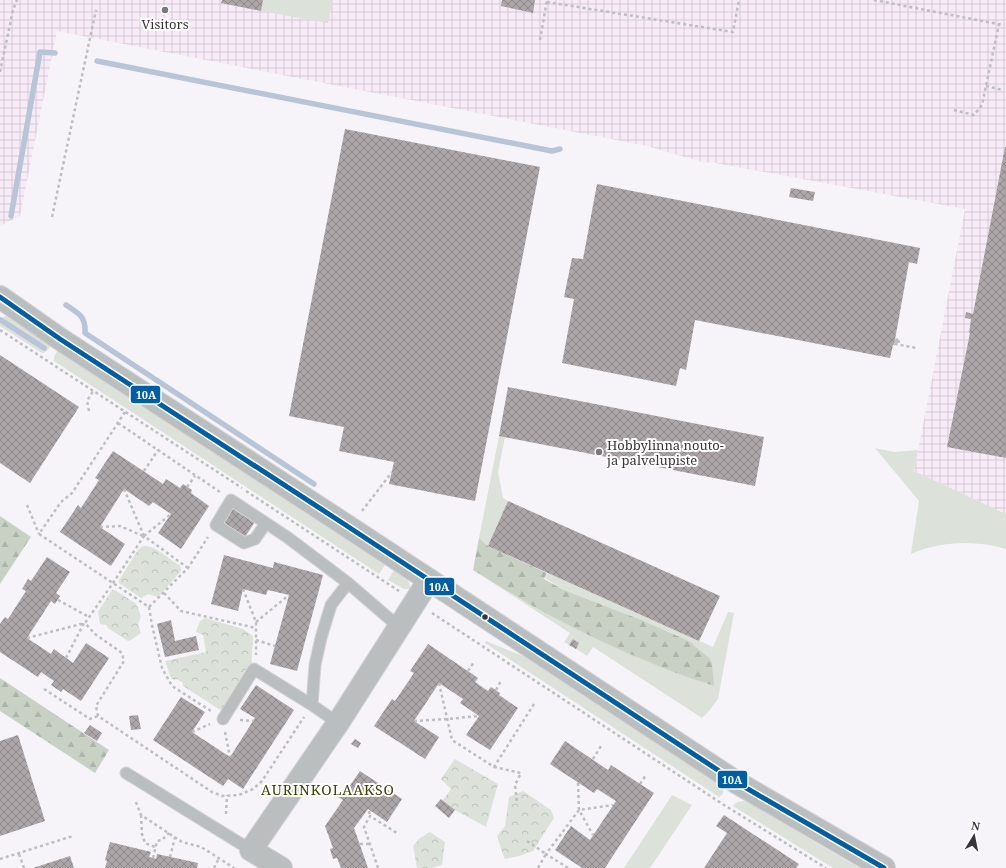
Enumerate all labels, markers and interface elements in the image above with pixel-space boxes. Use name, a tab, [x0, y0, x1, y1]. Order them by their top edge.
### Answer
marker: Visitors	[160, 5, 170, 15]
place label: Visitors	[141, 15, 189, 33]
line badge: 10A	[130, 385, 161, 404]
text: 10A	[136, 387, 157, 402]
place label: Hobbylinna nouto- ja palvelupiste	[606, 436, 724, 469]
marker: Hobbylinna nouto- ja palvelupiste	[594, 447, 604, 457]
line badge: 10A	[424, 577, 455, 596]
text: 10A	[429, 579, 450, 594]
unlabelled marker	[480, 612, 490, 622]
line badge: 10A	[717, 770, 748, 789]
text: 10A	[722, 772, 743, 787]
district label: AURINKOLAAKSO	[261, 780, 395, 799]
north arrow	[954, 816, 994, 856]
text: N	[970, 818, 982, 834]

